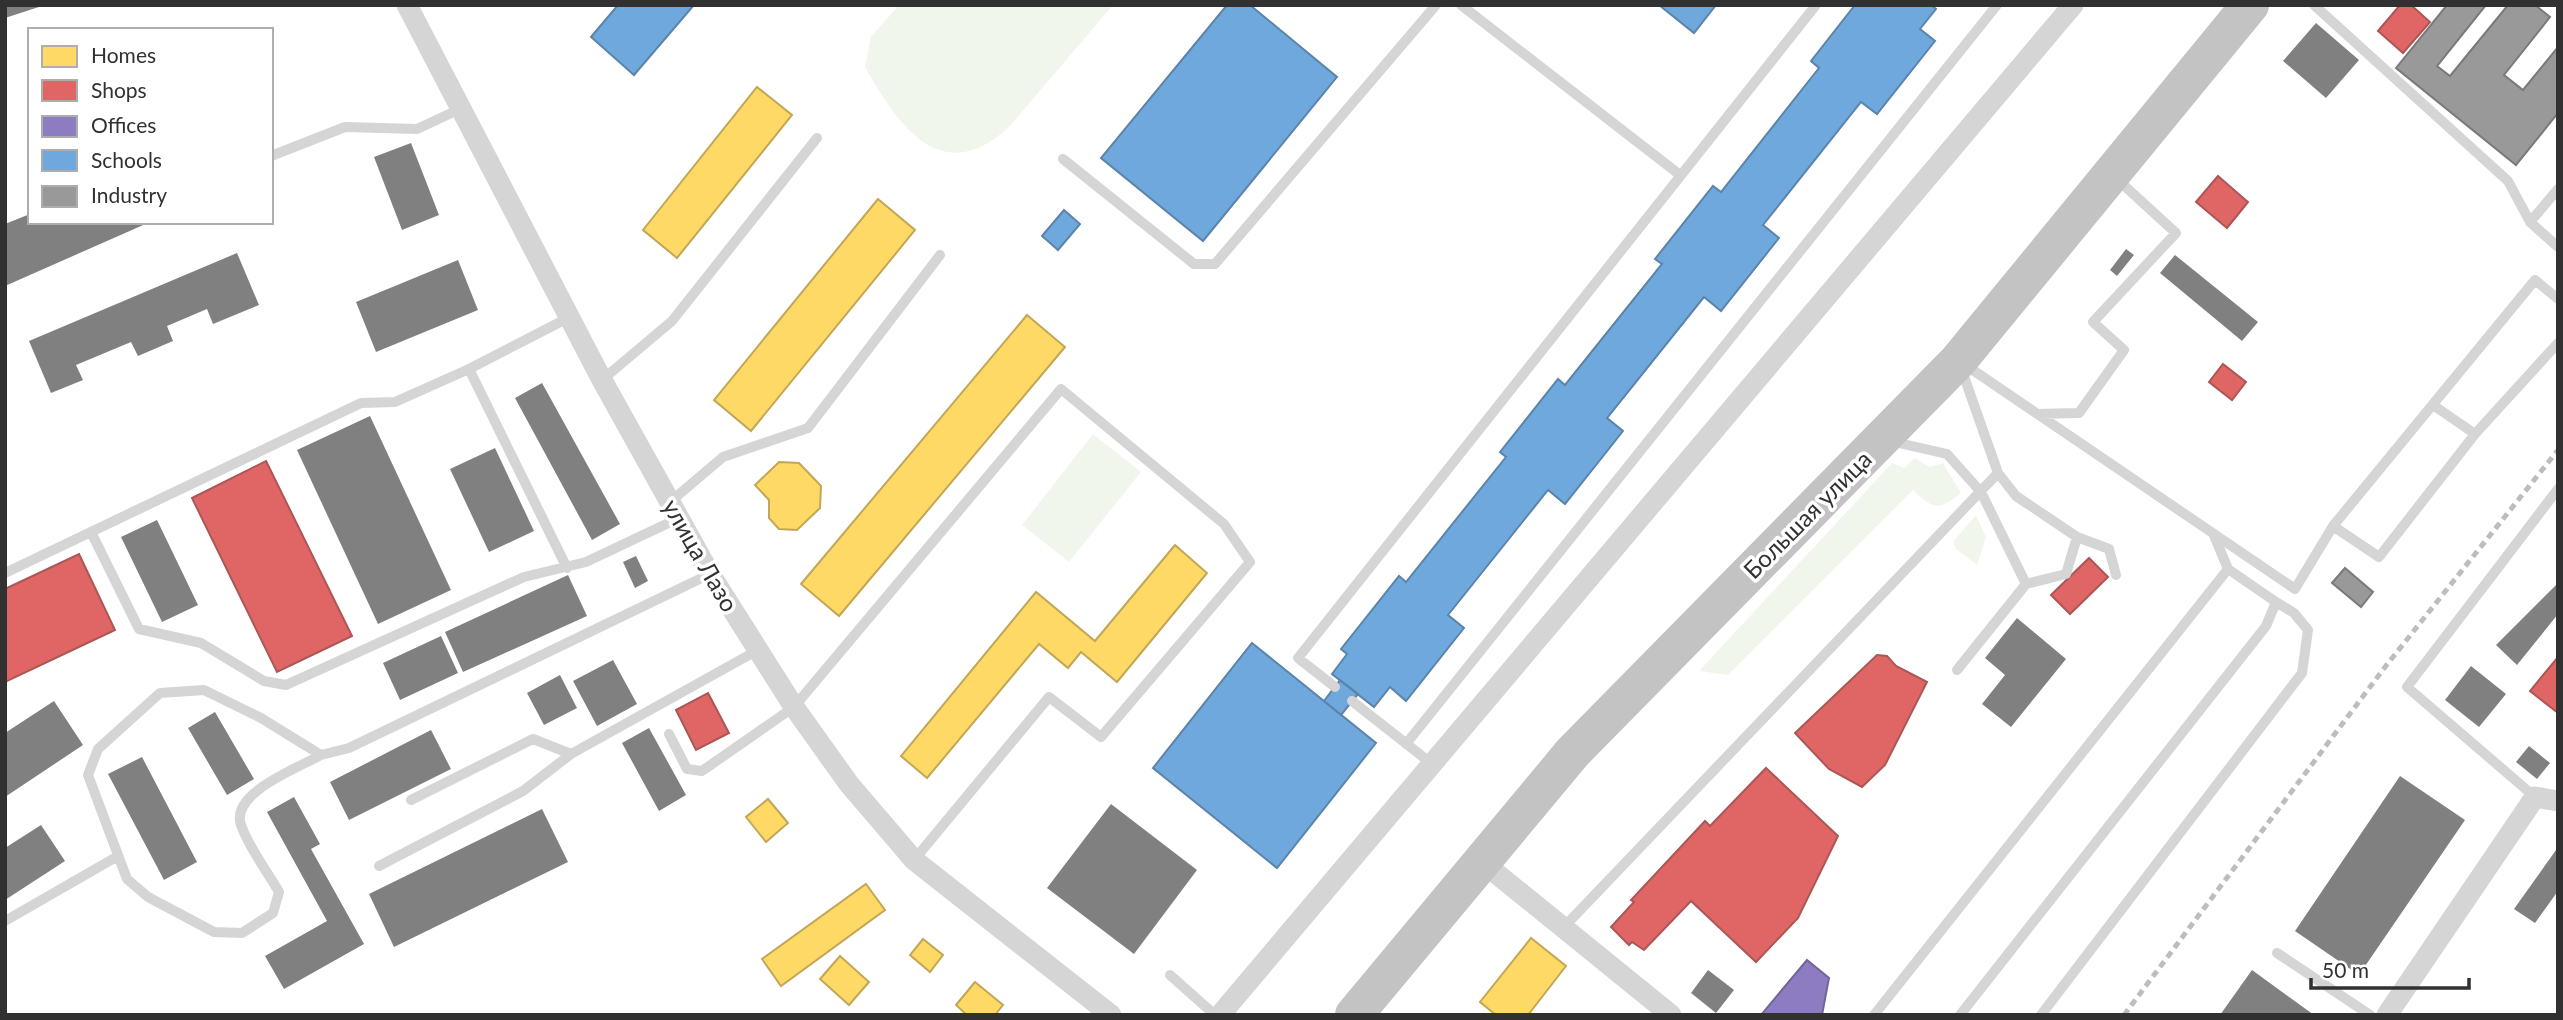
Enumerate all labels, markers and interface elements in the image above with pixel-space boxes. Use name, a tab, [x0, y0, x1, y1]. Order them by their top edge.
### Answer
legend	[28, 28, 273, 224]
text: Homes	[91, 42, 156, 67]
text: Shops	[91, 77, 147, 102]
text: Offices	[91, 112, 156, 137]
text: Schools	[91, 147, 162, 172]
text: Industry	[91, 182, 167, 207]
street label: Большая улица	[1737, 444, 1877, 584]
street label: улица Лазо	[657, 494, 745, 616]
scale bar	[2311, 946, 2468, 990]
text: 50 m	[2322, 957, 2369, 982]

